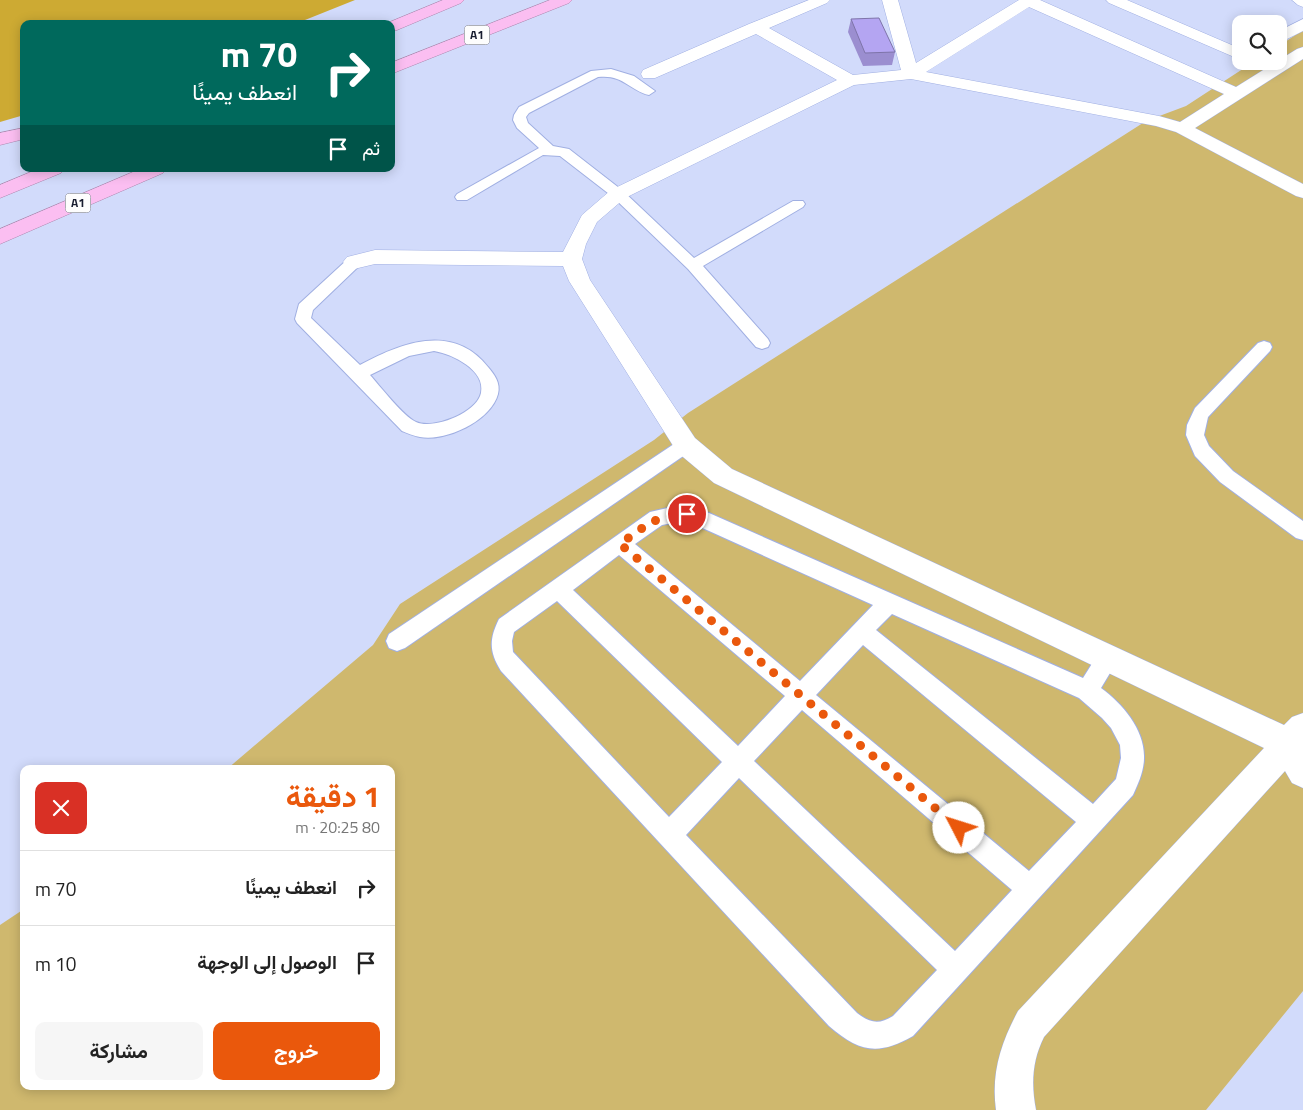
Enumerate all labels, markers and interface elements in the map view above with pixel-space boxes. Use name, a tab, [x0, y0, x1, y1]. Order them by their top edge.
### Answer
map controls	[1232, 15, 1287, 70]
button: search	[1232, 15, 1287, 70]
road number: A1	[464, 26, 490, 44]
text: 70 m	[221, 27, 297, 81]
icon: right	[315, 40, 380, 105]
text: انعطف يمينًا	[192, 75, 297, 109]
text: ثم	[362, 133, 380, 162]
icon: arrive	[324, 135, 352, 163]
road number: A1	[66, 194, 90, 212]
pin	[666, 493, 708, 535]
icon: arrive	[673, 500, 701, 528]
text: 1 دقيقة	[286, 773, 380, 819]
button: close	[35, 782, 87, 834]
position arrow	[932, 801, 984, 853]
text: 80 m · 20:25	[295, 815, 380, 839]
text: انعطف يمينًا	[245, 872, 337, 901]
text: 70 m	[35, 874, 76, 903]
icon: right	[352, 874, 380, 902]
text: الوصول إلى الوجهة	[197, 947, 337, 976]
text: 10 m	[35, 949, 76, 978]
icon: arrive	[352, 949, 380, 977]
button: مشاركة	[35, 1022, 203, 1080]
button: خروج	[213, 1022, 380, 1080]

